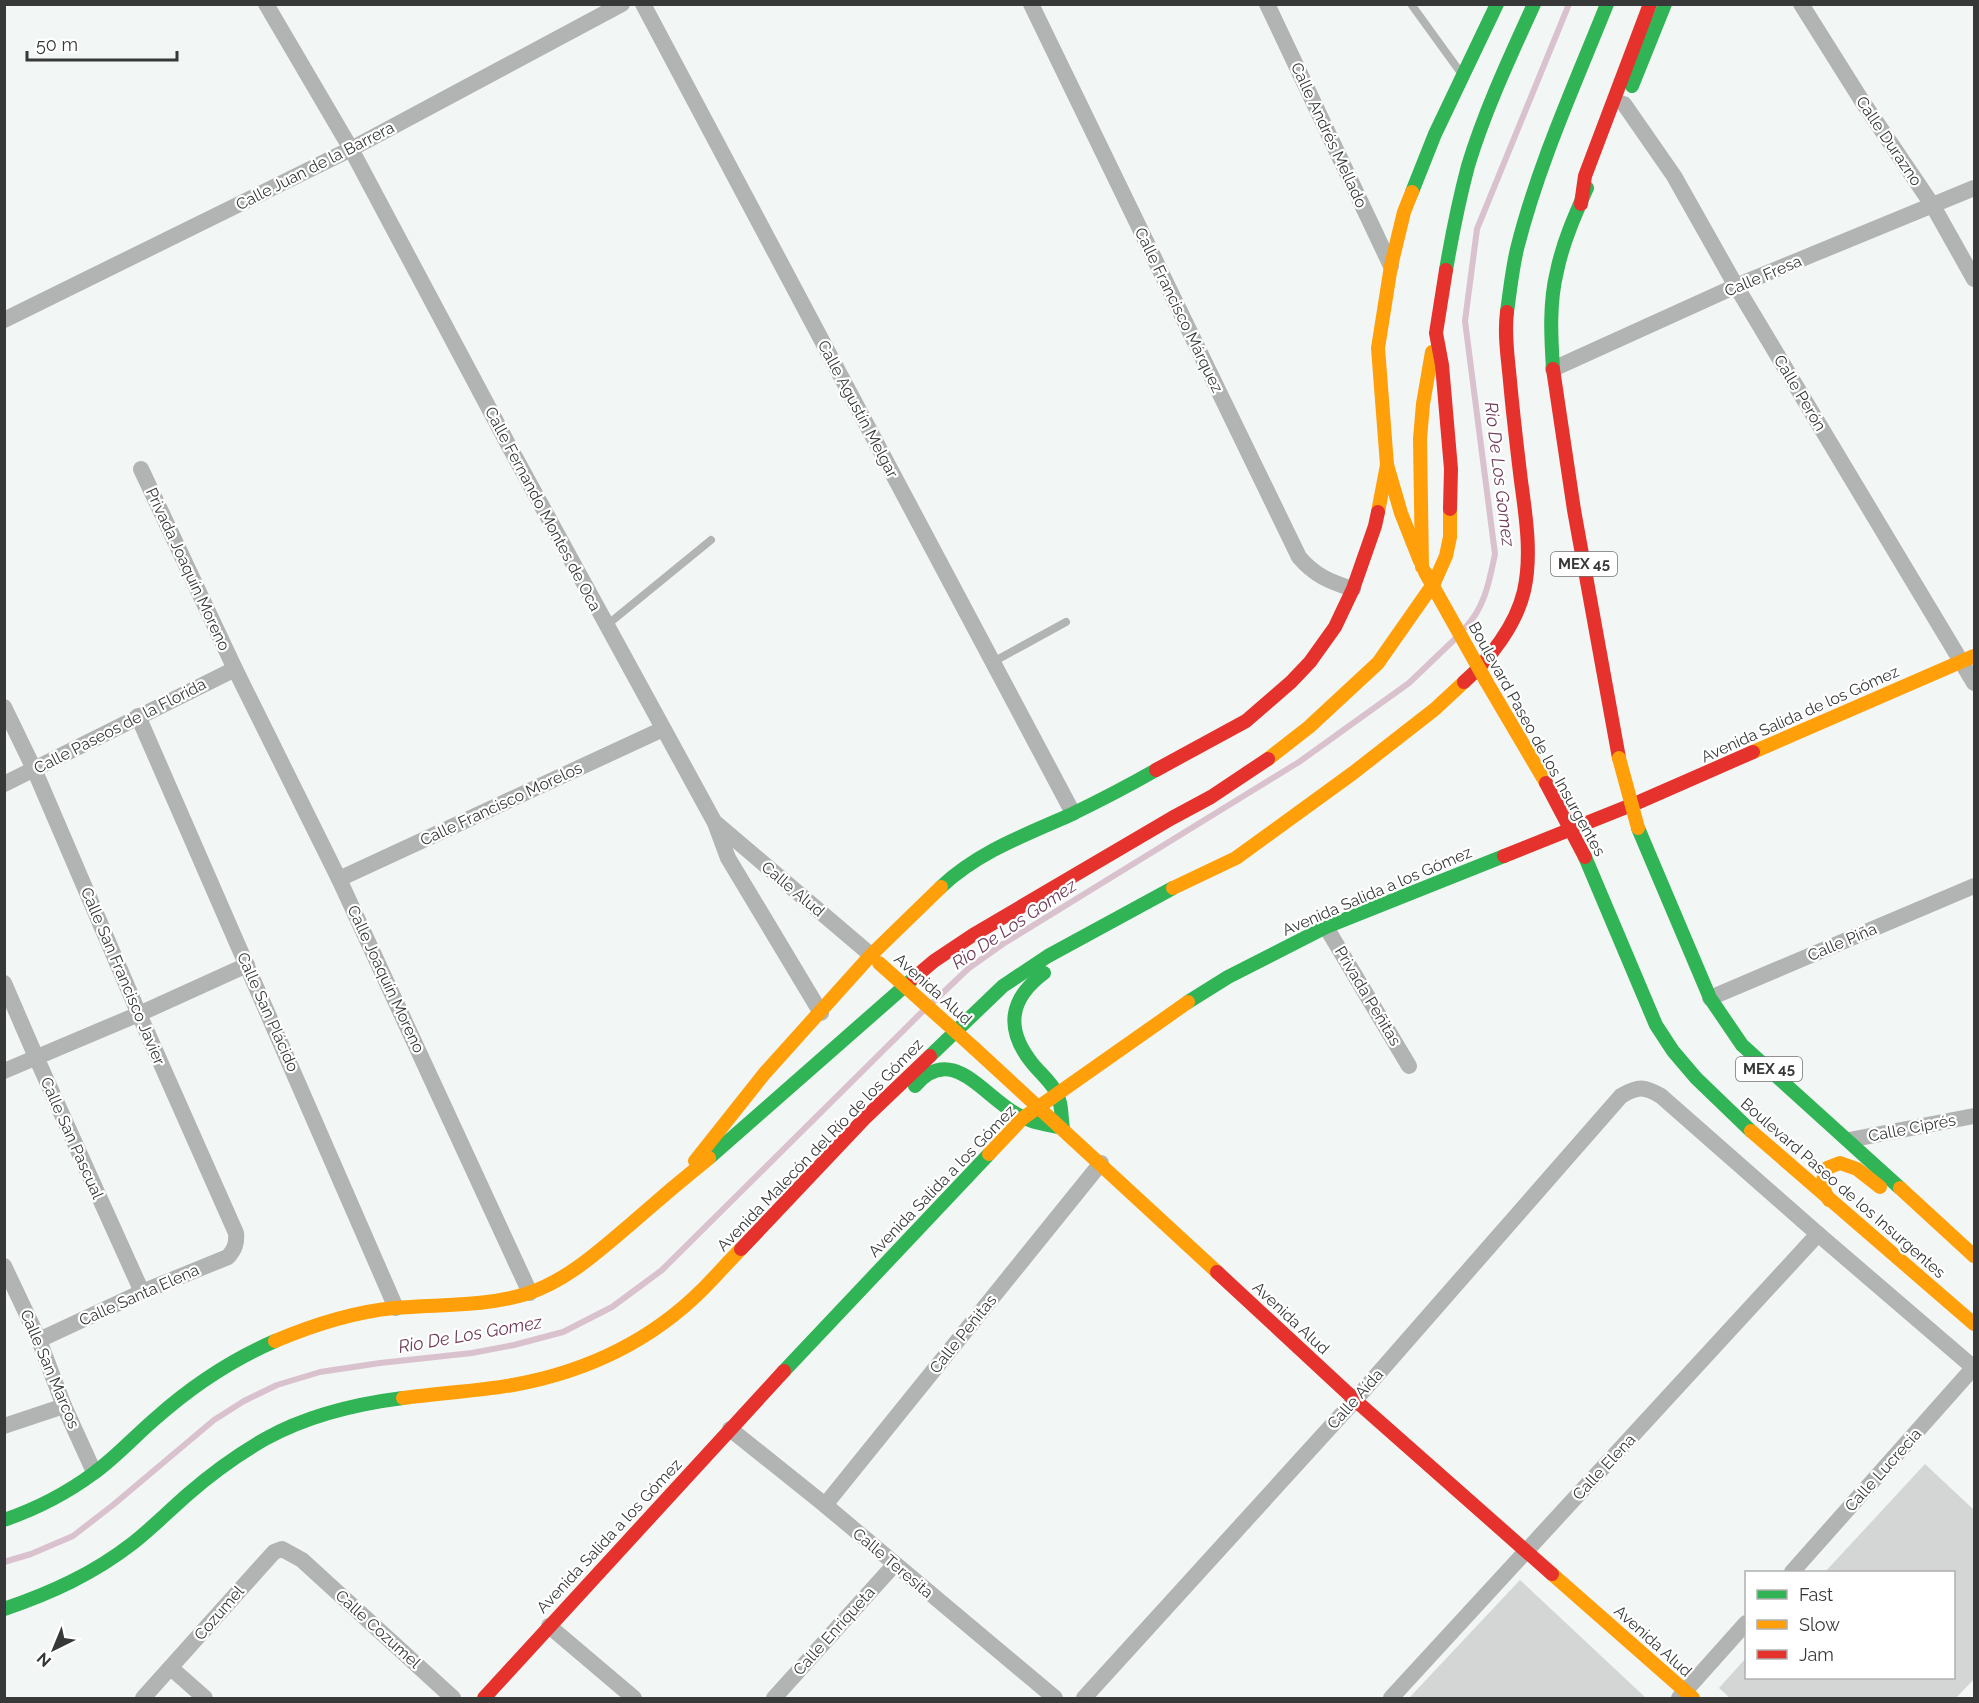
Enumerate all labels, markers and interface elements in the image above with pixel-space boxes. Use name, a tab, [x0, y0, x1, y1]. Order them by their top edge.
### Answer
scale bar	[27, 24, 177, 62]
text: 50 m	[36, 34, 78, 55]
street label: Calle Andrés Mellado	[1287, 59, 1371, 211]
street label: Calle Durazno	[1852, 93, 1926, 189]
street label: Calle Juan de la Barrera	[233, 118, 397, 214]
street label: Calle Francisco Márquez	[1131, 224, 1227, 396]
street label: Calle Fresa	[1722, 251, 1804, 301]
street label: Calle Agustín Melgar	[814, 337, 903, 481]
street label: Calle Perón	[1770, 352, 1830, 434]
water label: Rio De Los Gomez	[1481, 400, 1519, 548]
street label: Calle Fernando Montes de Oca	[481, 404, 605, 614]
street label: Privada Joaquín Moreno	[142, 485, 234, 653]
road number: MEX 45	[1551, 552, 1617, 576]
street label: Boulevard Paseo de los Insurgentes	[1464, 619, 1610, 860]
street label: Avenida Salida de los Gómez	[1698, 662, 1902, 766]
street label: Calle Paseos de la Florida	[31, 674, 209, 778]
street label: Calle Francisco Morelos	[417, 758, 585, 850]
street label: Avenida Salida a los Gómez	[1279, 842, 1475, 940]
street label: Calle Alud	[758, 857, 828, 921]
water label: Rio De Los Gomez	[948, 874, 1081, 973]
street label: Calle San Francisco Javier	[77, 884, 169, 1068]
street label: Calle Joaquín Moreno	[343, 902, 429, 1056]
street label: Calle Piña	[1805, 919, 1879, 965]
street label: Privada Peñitas	[1331, 943, 1405, 1049]
street label: Calle San Plácido	[233, 949, 303, 1075]
street label: Avenida Alud	[890, 949, 976, 1029]
street label: Avenida Malecón del Río de los Gómez	[713, 1035, 927, 1255]
road number: MEX 45	[1736, 1057, 1802, 1081]
street label: Calle San Pascual	[37, 1074, 108, 1202]
street label: Boulevard Paseo de los Insurgentes	[1737, 1094, 1949, 1282]
street label: Avenida Salida a los Gómez	[864, 1101, 1020, 1261]
street label: Calle Ciprés	[1867, 1110, 1958, 1146]
street label: Calle Santa Elena	[76, 1260, 202, 1330]
street label: Avenida Alud	[1249, 1278, 1333, 1358]
street label: Calle Peñitas	[926, 1291, 1001, 1377]
street label: Calle San Marcos	[16, 1307, 84, 1432]
water label: Rio De Los Gomez	[396, 1311, 544, 1357]
street label: Calle Aída	[1323, 1365, 1387, 1433]
street label: Calle Lucrecia	[1841, 1425, 1925, 1515]
street label: Calle Elena	[1569, 1430, 1639, 1504]
street label: Avenida Salida a los Gómez	[533, 1455, 686, 1617]
street label: Calle Teresita	[849, 1524, 937, 1602]
legend	[1745, 1571, 1955, 1679]
street label: Cozumel	[190, 1581, 248, 1644]
street label: Calle Enriqueta	[789, 1583, 879, 1679]
text: Fast	[1799, 1584, 1833, 1605]
street label: Calle Cozumel	[332, 1586, 425, 1673]
street label: Avenida Alud	[1610, 1601, 1696, 1681]
text: Slow	[1799, 1614, 1840, 1635]
north arrow	[24, 1619, 84, 1679]
text: Jam	[1799, 1644, 1834, 1665]
text: N	[33, 1648, 55, 1671]

